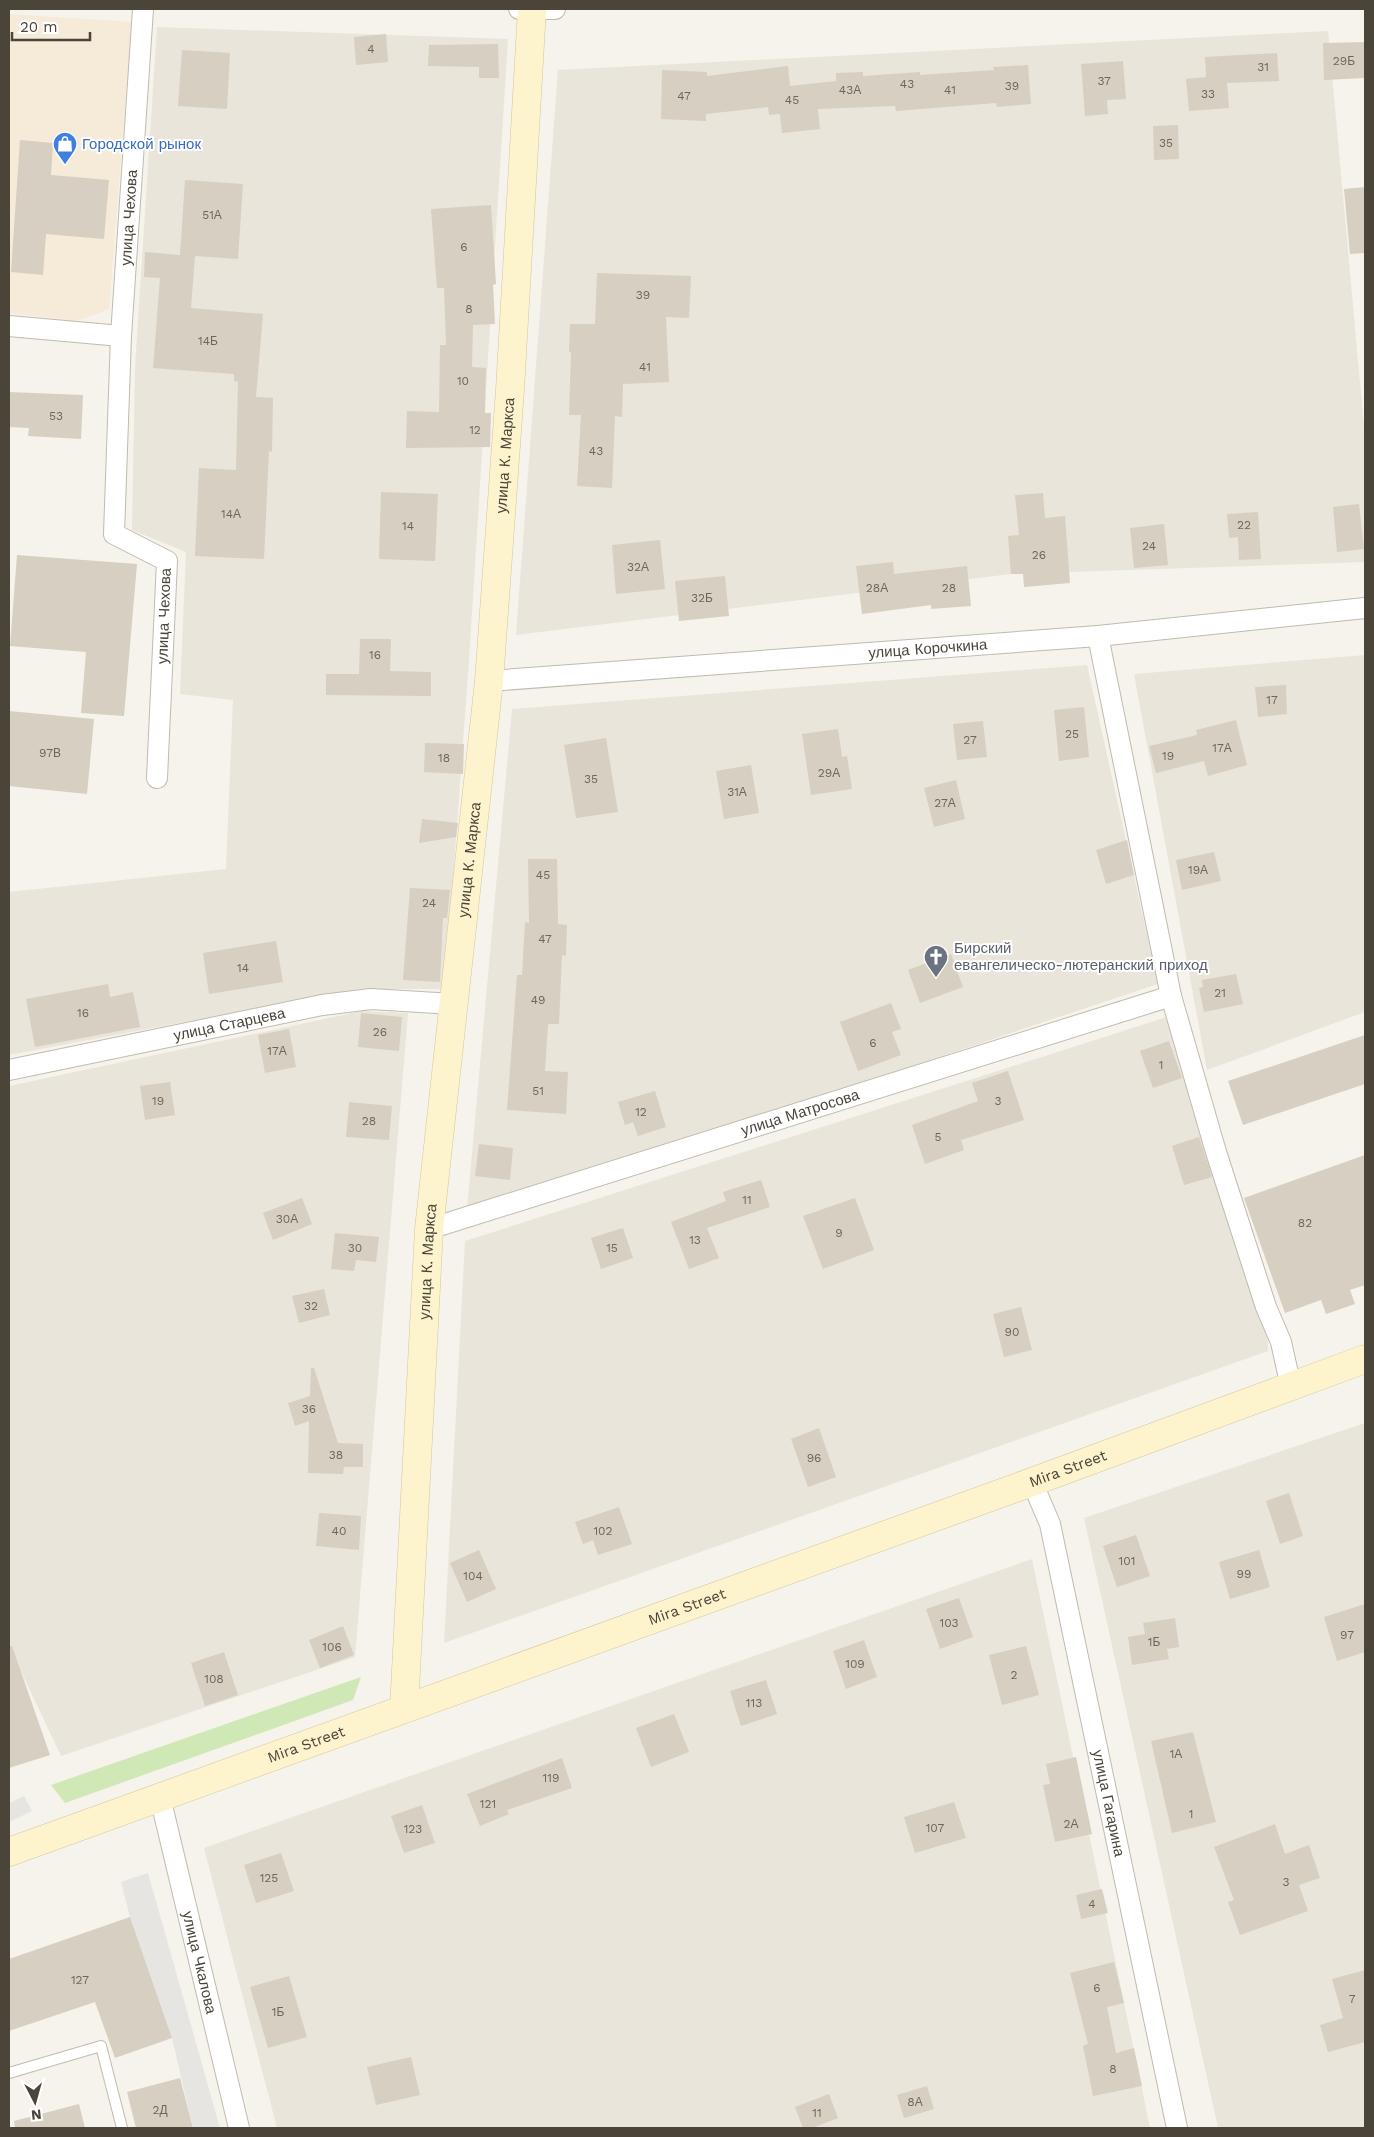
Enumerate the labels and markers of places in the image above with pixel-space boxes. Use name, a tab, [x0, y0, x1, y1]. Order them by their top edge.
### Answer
shop icon: Городской рынок	[52, 131, 78, 165]
place label: Городской рынок	[82, 135, 201, 153]
place label: Бирский евангелическо-лютеранский приход	[954, 939, 1208, 974]
church icon: Бирский евангелическо-лютеранский приход	[923, 944, 949, 978]

